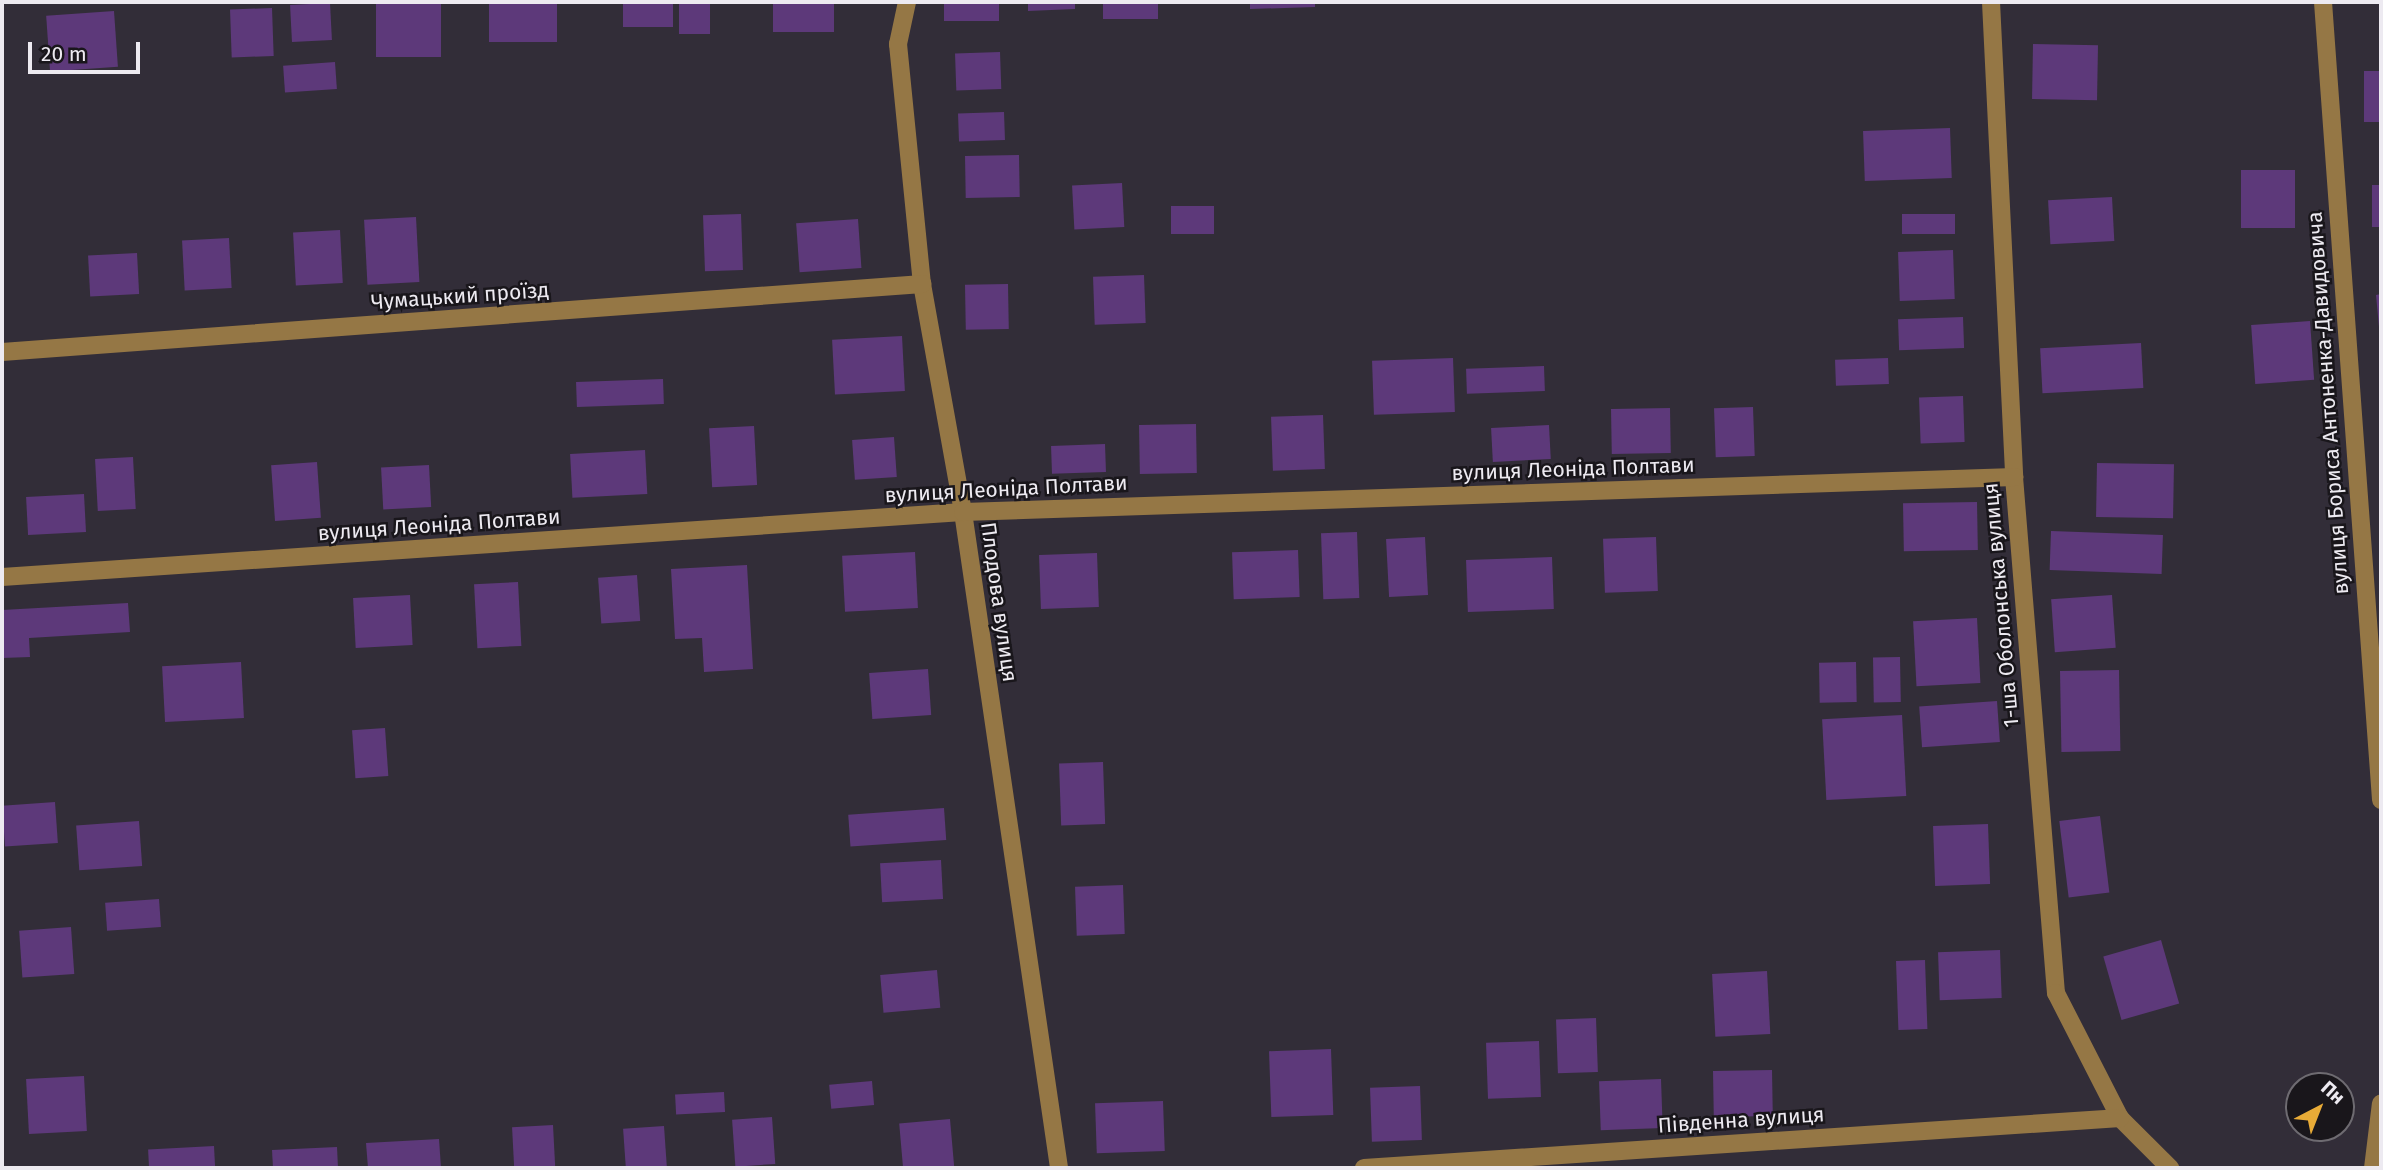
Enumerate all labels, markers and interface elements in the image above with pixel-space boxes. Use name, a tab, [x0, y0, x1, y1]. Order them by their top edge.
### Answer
scale bar	[32, 28, 144, 72]
text: 20 m	[41, 41, 87, 67]
street label: вулиця Бориса Антоненка-Давидовича	[2302, 211, 2354, 595]
street label: Чумацький проїзд	[370, 277, 550, 315]
street label: вулиця Леоніда Полтави	[1451, 452, 1695, 486]
street label: вулиця Леоніда Полтави	[884, 470, 1128, 508]
street label: 1-ша Оболонська вулиця	[1978, 482, 2024, 728]
street label: вулиця Леоніда Полтави	[317, 504, 561, 546]
street label: Плодова вулиця	[975, 520, 1023, 684]
north arrow	[2285, 1072, 2355, 1142]
text: Пн	[2317, 1076, 2350, 1109]
street label: Південна вулиця	[1657, 1102, 1825, 1138]

